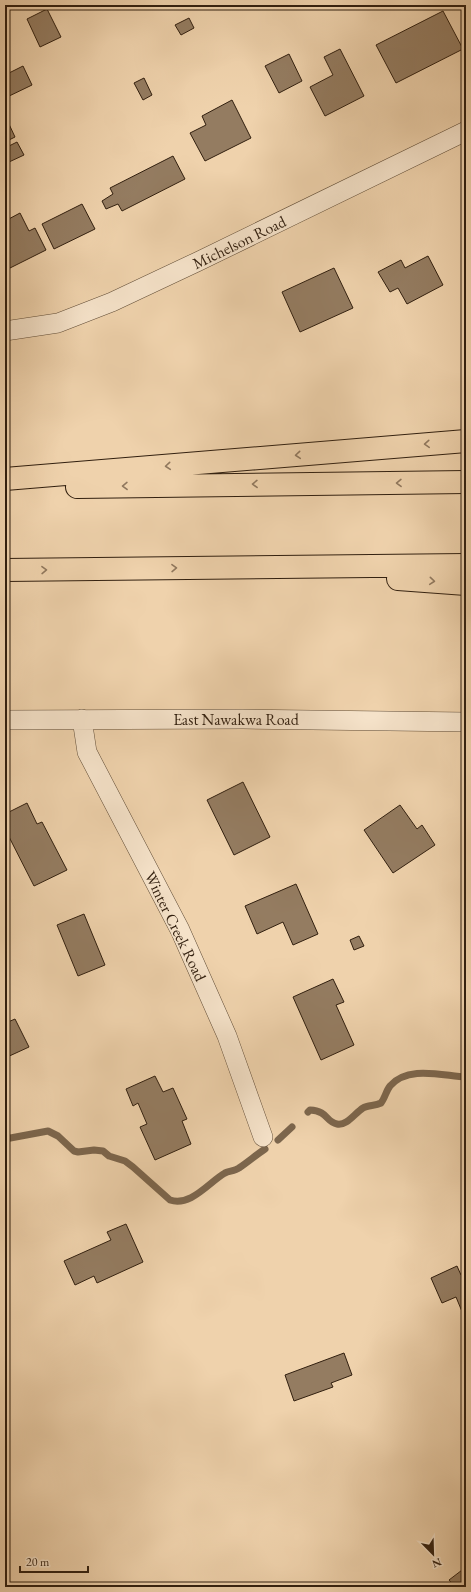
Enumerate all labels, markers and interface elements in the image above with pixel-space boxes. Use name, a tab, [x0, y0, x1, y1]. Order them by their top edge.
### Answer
street label: Michelson Road	[189, 210, 290, 274]
one-way arrow	[424, 440, 430, 449]
one-way arrow	[295, 450, 301, 459]
one-way arrow	[165, 461, 171, 470]
one-way arrow	[396, 478, 402, 487]
one-way arrow	[252, 480, 258, 489]
one-way arrow	[122, 482, 128, 490]
one-way arrow	[171, 564, 177, 572]
one-way arrow	[41, 566, 47, 574]
one-way arrow	[428, 577, 435, 586]
street label: East Nawakwa Road	[173, 709, 300, 730]
street label: Winter Creek Road	[140, 868, 212, 985]
north arrow	[413, 1534, 453, 1574]
scale bar	[20, 1548, 88, 1574]
text: 20 m	[26, 1554, 50, 1570]
text: N	[430, 1555, 444, 1571]

